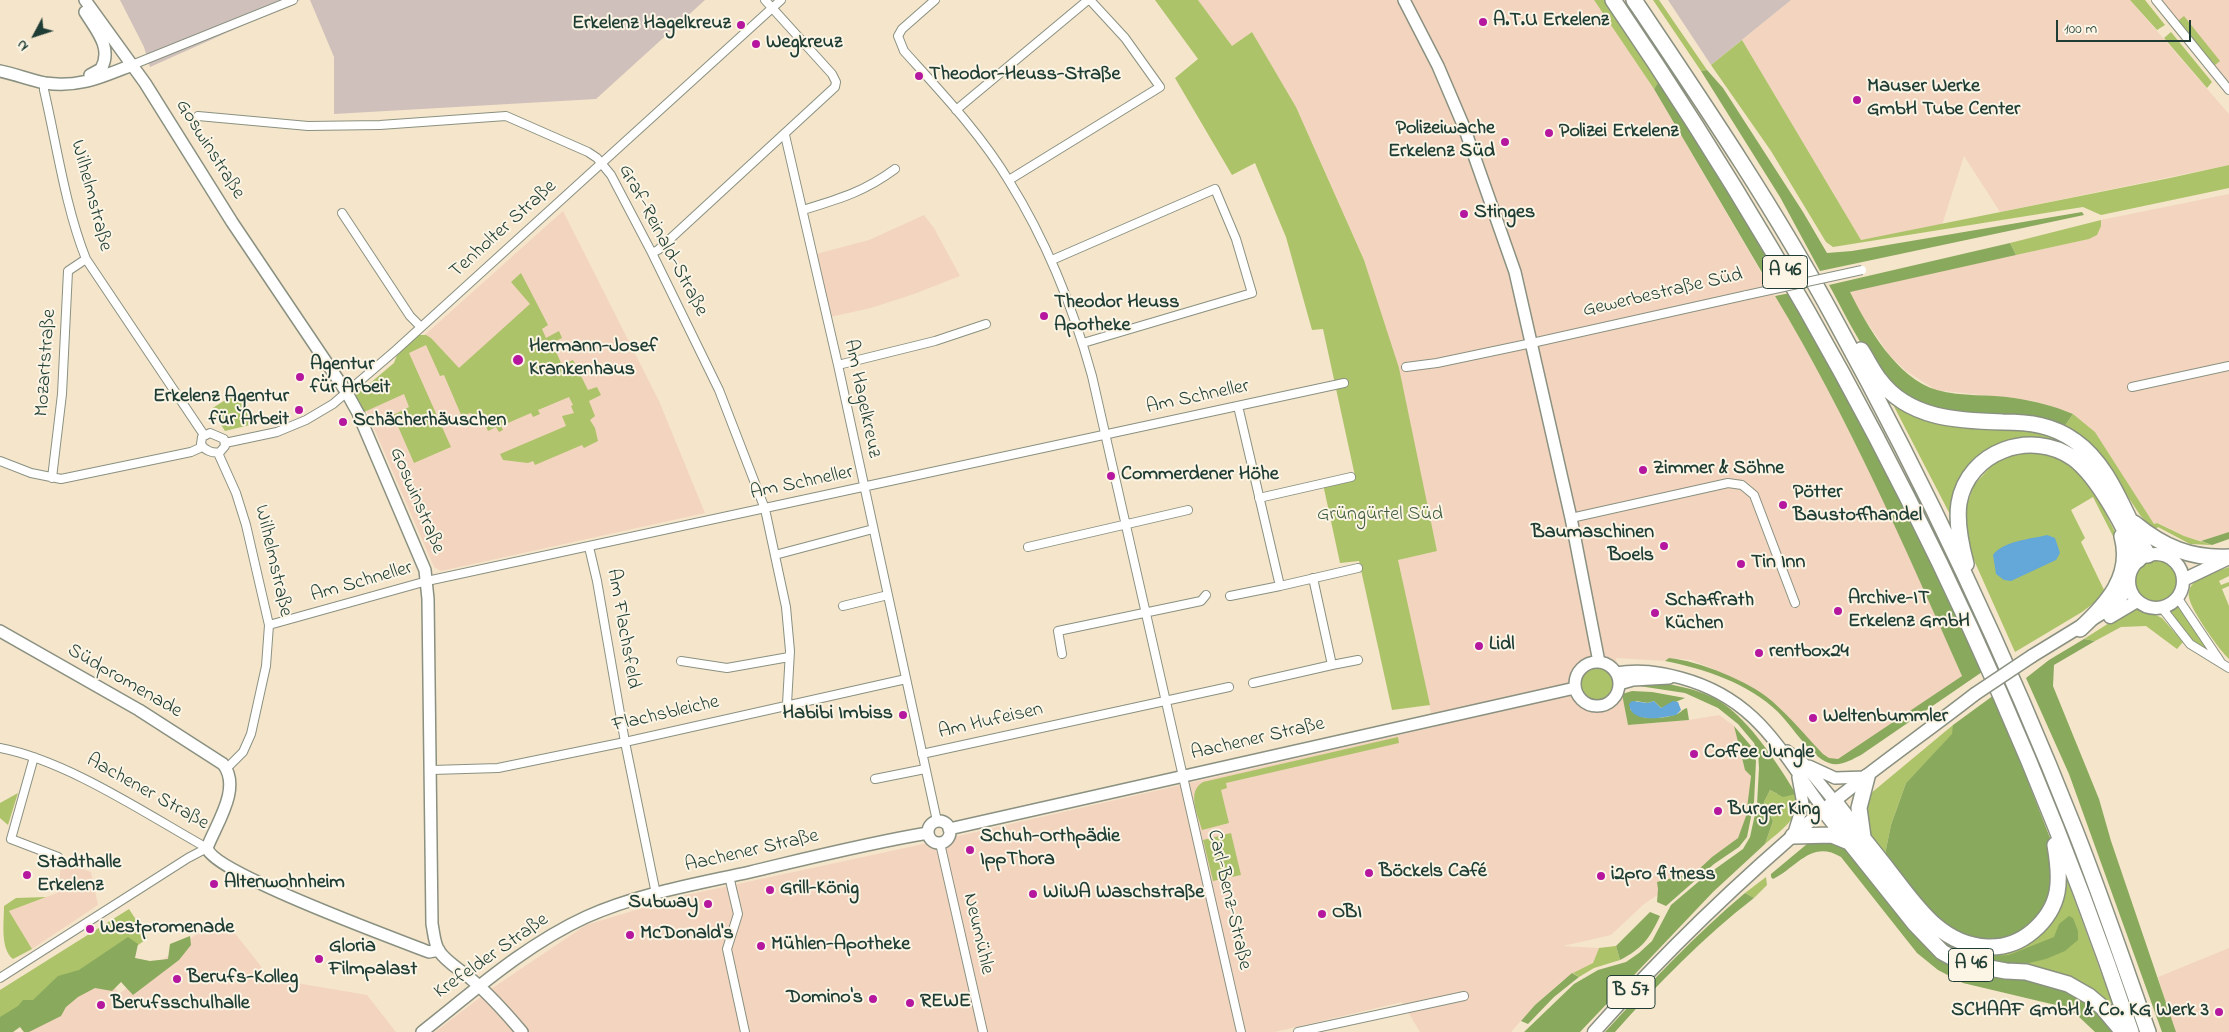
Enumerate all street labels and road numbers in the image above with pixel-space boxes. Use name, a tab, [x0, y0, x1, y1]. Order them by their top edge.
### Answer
street label: Goswinstraße	[169, 96, 249, 204]
street label: Wilhelmstraße	[64, 138, 116, 254]
street label: Graf-Reinald-Straße	[612, 161, 712, 321]
street label: Tenholter Straße	[446, 176, 562, 284]
road number: A 46	[1762, 256, 1808, 288]
street label: Gewerbestraße Süd	[1581, 264, 1745, 324]
street label: Mozartstraße	[31, 308, 63, 418]
street label: Am Hagelkreuz	[837, 338, 885, 460]
street label: Am Schneller	[1144, 375, 1252, 421]
street label: Goswinstraße	[383, 444, 449, 558]
street label: Am Schneller	[748, 461, 856, 507]
street label: Wilhelmstraße	[247, 503, 297, 619]
street label: Am Schneller	[308, 557, 416, 609]
street label: Am Flachsfeld	[600, 567, 644, 691]
street label: Südpromenade	[62, 640, 186, 724]
street label: Flachsbleiche	[610, 691, 722, 739]
street label: Am Hufeisen	[936, 698, 1046, 746]
street label: Aachener Straße	[1189, 713, 1327, 767]
street label: Aachener Straße	[82, 749, 212, 837]
street label: Aachener Straße	[683, 825, 821, 879]
street label: Carl-Benz-Straße	[1200, 828, 1256, 972]
street label: Neumühle	[956, 891, 998, 977]
street label: Krefelder Straße	[430, 909, 554, 1005]
road number: A 46	[1948, 948, 1994, 982]
road number: B 57	[1607, 976, 1655, 1009]

